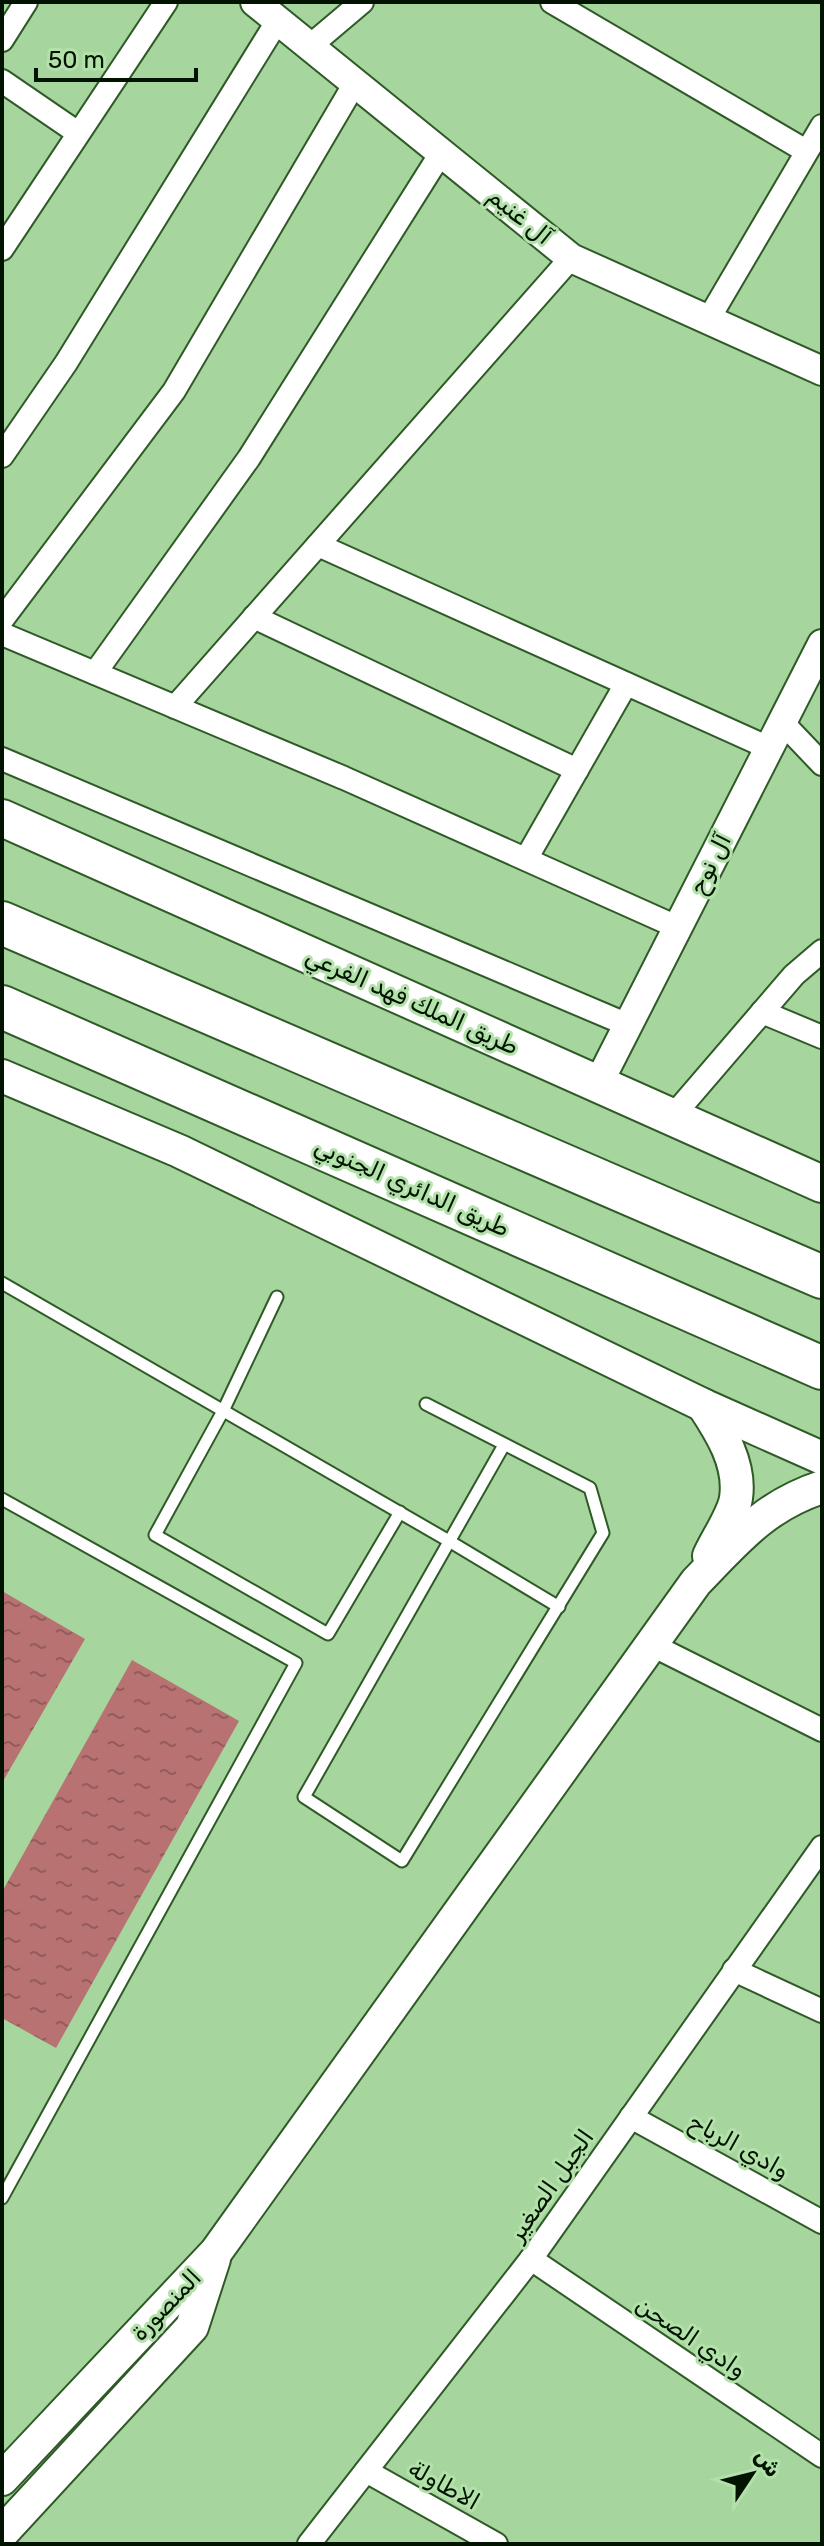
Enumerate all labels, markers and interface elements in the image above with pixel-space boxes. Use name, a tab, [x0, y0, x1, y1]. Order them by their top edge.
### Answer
scale bar	[36, 32, 196, 82]
text: 50 m	[48, 46, 105, 74]
street label: آل غنيم	[482, 182, 558, 251]
street label: آل نوح	[683, 829, 739, 900]
street label: طريق الملك فهد الفرعي	[300, 941, 523, 1064]
street label: طريق الدائري الجنوبي	[309, 1131, 514, 1246]
street label: وادي الرباح	[683, 2107, 794, 2187]
street label: الجبل الصغير	[501, 2124, 600, 2248]
street label: المنصورة	[125, 2263, 207, 2347]
street label: وادي الصحن	[629, 2290, 751, 2387]
north arrow	[712, 2434, 792, 2514]
text: ش	[749, 2444, 787, 2482]
street label: الاطاولة	[403, 2454, 485, 2516]

